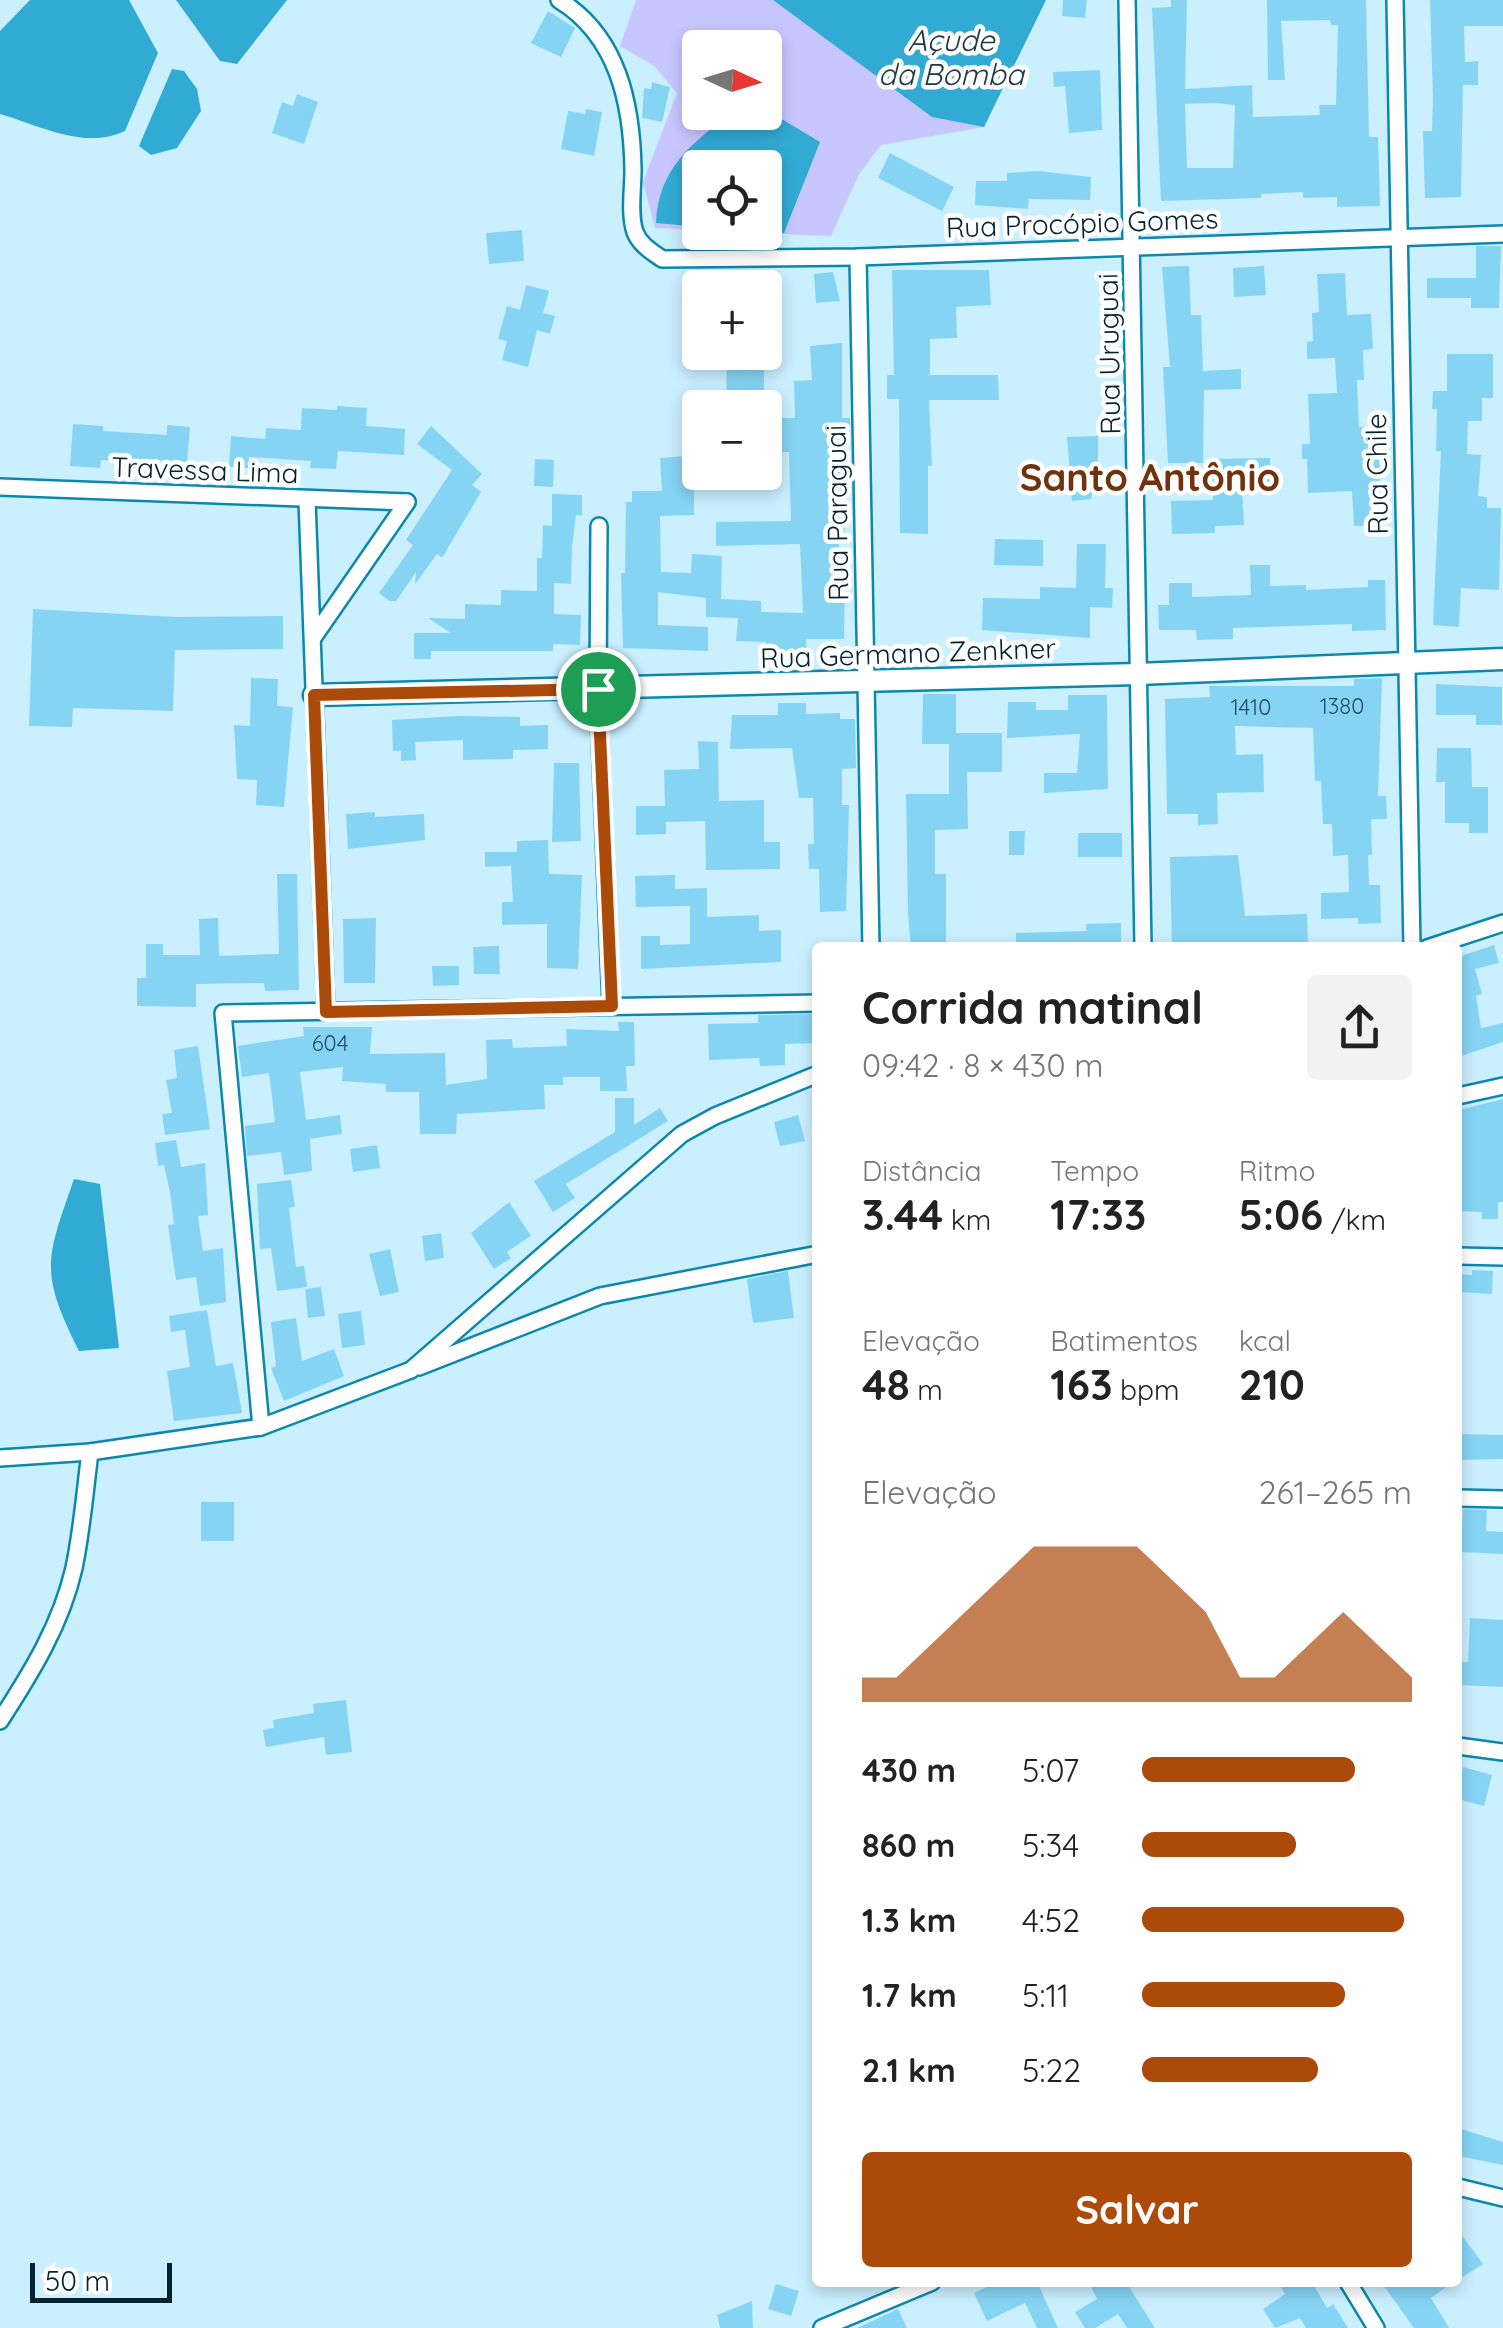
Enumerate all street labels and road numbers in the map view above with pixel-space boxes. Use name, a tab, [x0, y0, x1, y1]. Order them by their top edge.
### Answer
street label: Rua Procópio Gomes	[945, 200, 1219, 245]
street label: Rua Uruguai	[1090, 273, 1127, 435]
street label: Rua Chile	[1358, 413, 1395, 535]
street label: Rua Paraguai	[817, 425, 856, 601]
street label: Travessa Lima	[111, 449, 299, 490]
street label: Rua Germano Zenkner	[759, 630, 1057, 675]

